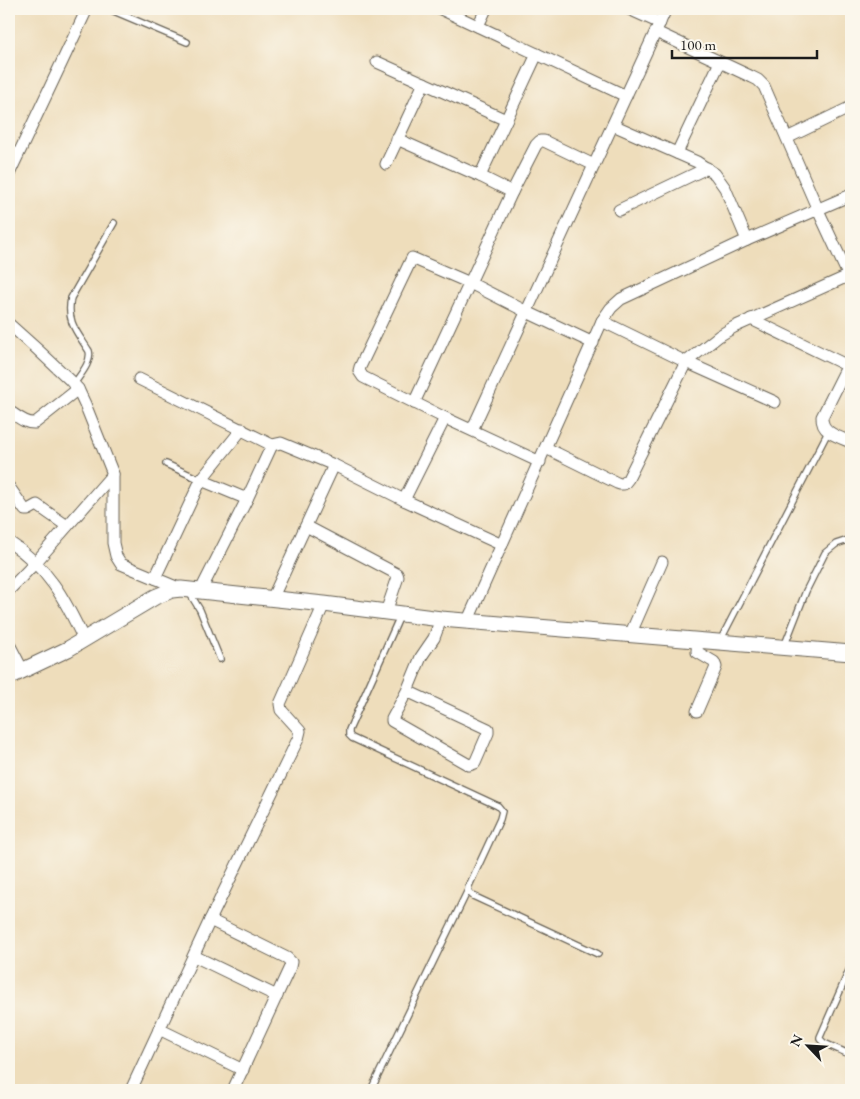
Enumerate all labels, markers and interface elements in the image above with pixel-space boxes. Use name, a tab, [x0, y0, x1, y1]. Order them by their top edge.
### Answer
scale bar	[672, 28, 818, 60]
text: 100 m	[680, 35, 717, 54]
north arrow	[782, 1022, 832, 1072]
text: N	[786, 1031, 807, 1049]

